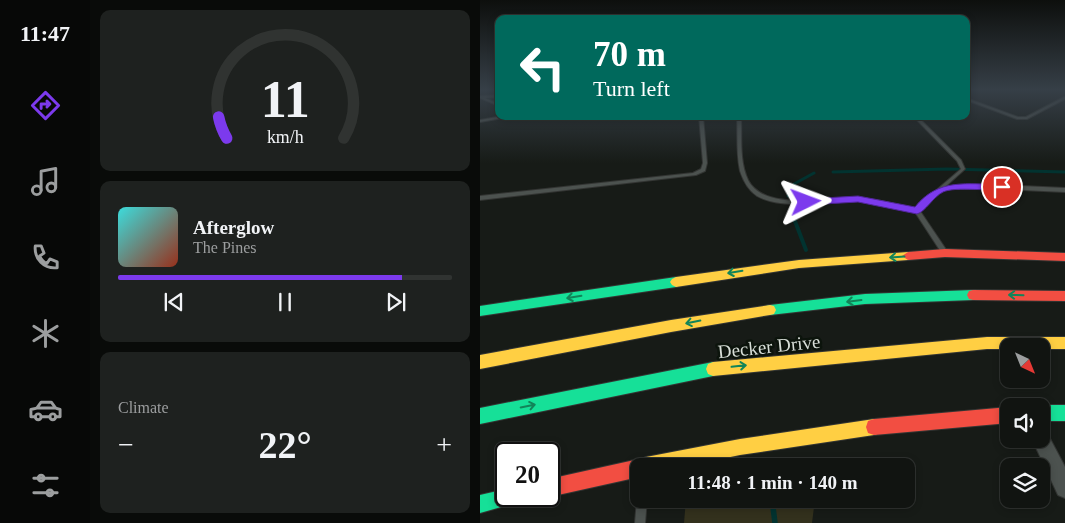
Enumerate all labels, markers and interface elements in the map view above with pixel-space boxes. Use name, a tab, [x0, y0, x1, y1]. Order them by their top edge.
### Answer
text: 11:47	[20, 21, 70, 46]
icon: left	[510, 35, 575, 100]
text: 70 m	[593, 35, 666, 74]
text: 11	[260, 71, 310, 128]
text: Turn left	[593, 76, 670, 101]
icon: directions	[28, 88, 63, 123]
text: km/h	[267, 127, 303, 147]
icon: music	[28, 164, 63, 199]
pin	[981, 166, 1023, 208]
icon: arrive	[988, 173, 1016, 201]
position arrow	[779, 175, 831, 227]
text: Afterglow	[193, 217, 274, 238]
text: The Pines	[193, 239, 257, 256]
icon: phone	[28, 240, 63, 275]
one-way arrow	[889, 253, 905, 262]
one-way arrow	[727, 267, 743, 277]
icon: previous	[160, 288, 188, 316]
icon: pause	[271, 288, 299, 316]
icon: next	[382, 288, 410, 316]
one-way arrow	[1009, 290, 1025, 300]
one-way arrow	[567, 292, 583, 302]
one-way arrow	[846, 296, 862, 306]
icon: climate	[28, 316, 63, 351]
one-way arrow	[685, 318, 701, 328]
street label: Decker Drive	[717, 331, 821, 362]
north arrow	[1000, 338, 1050, 388]
map controls	[1000, 338, 1050, 508]
one-way arrow	[731, 361, 747, 371]
icon: car	[28, 392, 63, 427]
button: sound	[1000, 398, 1050, 448]
text: Climate	[118, 399, 169, 416]
one-way arrow	[519, 401, 535, 410]
text: 22°	[258, 424, 312, 466]
text: −	[118, 429, 134, 460]
text: +	[436, 429, 452, 460]
speed limit sign: 20	[495, 442, 560, 507]
button: layers	[1000, 458, 1050, 508]
icon: filters	[28, 468, 63, 503]
text: 11:48 · 1 min · 140 m	[688, 472, 857, 493]

